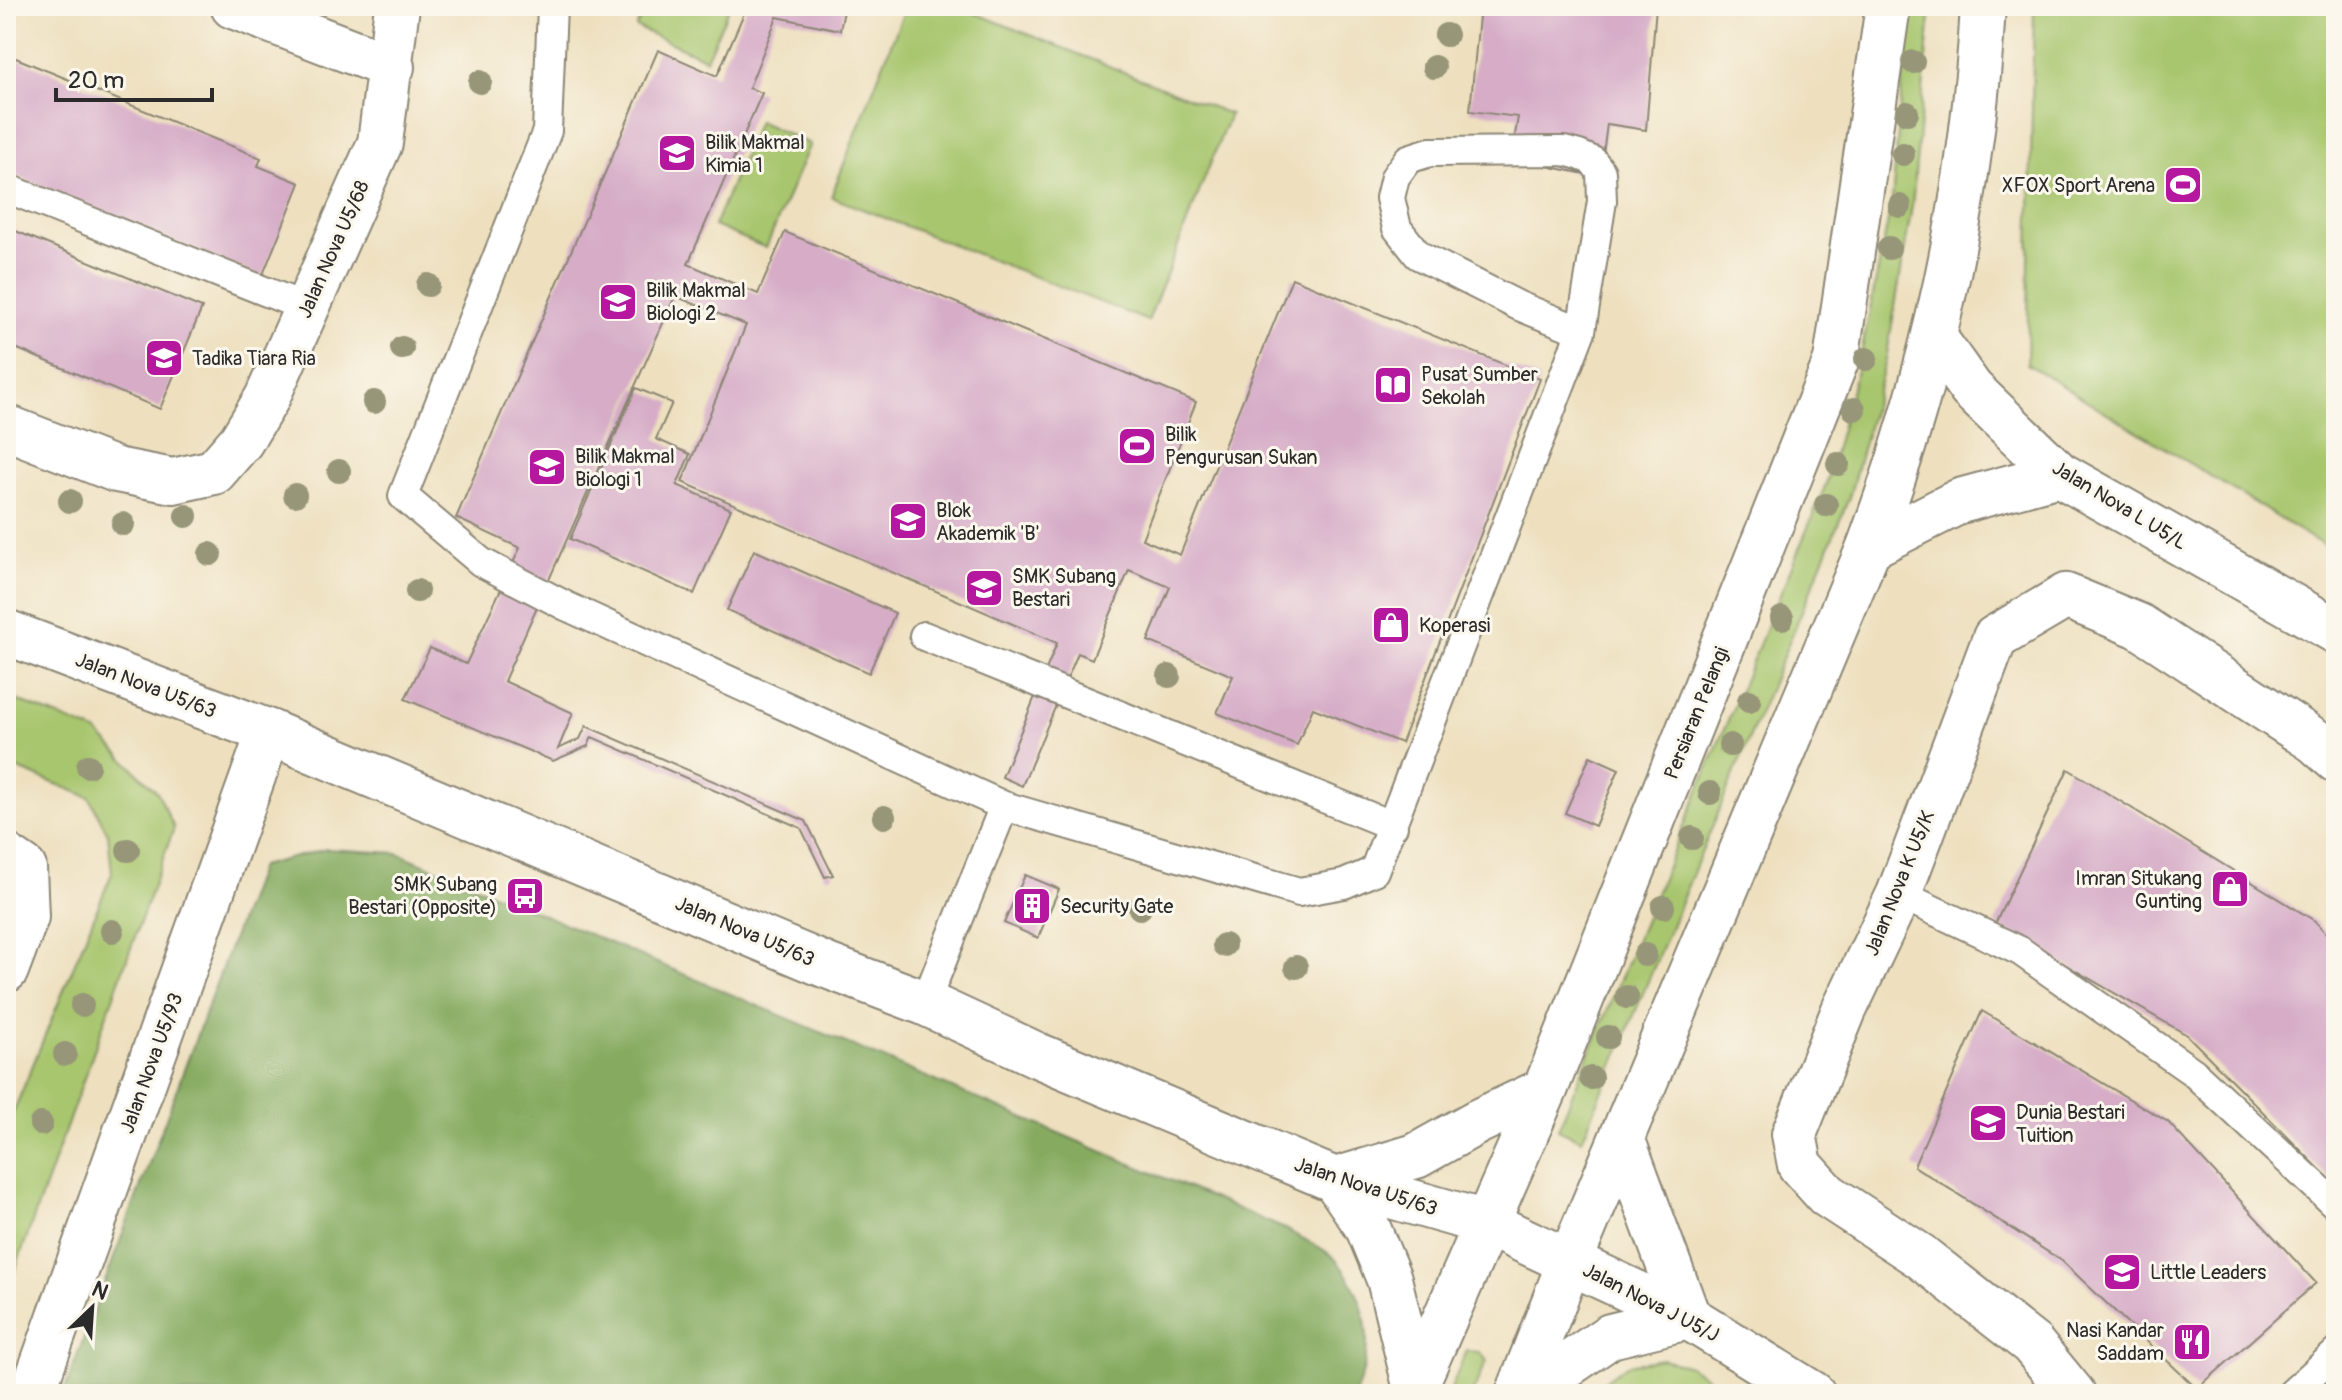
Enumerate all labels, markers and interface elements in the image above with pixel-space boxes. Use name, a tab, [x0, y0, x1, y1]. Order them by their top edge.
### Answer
scale bar	[56, 52, 212, 102]
text: 20 m	[68, 66, 124, 95]
place label: Bilik Makmal Kimia 1	[705, 130, 805, 178]
school or university icon: Bilik Makmal Kimia 1	[656, 132, 698, 174]
sports icon: XFOX Sport Arena	[2162, 164, 2204, 206]
place label: XFOX Sport Arena	[2002, 173, 2155, 198]
street label: Jalan Nova U5/68	[292, 177, 375, 322]
place label: Bilik Makmal Biologi 2	[646, 278, 746, 326]
school or university icon: Bilik Makmal Biologi 2	[597, 281, 639, 323]
school or university icon: Tadika Tiara Ria	[143, 337, 185, 379]
place label: Tadika Tiara Ria	[192, 346, 316, 371]
place label: Pusat Sumber Sekolah	[1421, 362, 1538, 410]
library icon: Pusat Sumber Sekolah	[1372, 364, 1414, 406]
place label: Bilik Pengurusan Sukan	[1165, 422, 1318, 470]
sports icon: Bilik Pengurusan Sukan	[1116, 425, 1158, 467]
place label: Bilik Makmal Biologi 1	[575, 444, 675, 492]
school or university icon: Bilik Makmal Biologi 1	[526, 446, 568, 488]
street label: Jalan Nova L U5/L	[2048, 455, 2192, 556]
place label: Blok Akademik 'B'	[936, 498, 1040, 546]
school or university icon: Blok Akademik 'B'	[887, 500, 929, 542]
place label: SMK Subang Bestari	[1012, 564, 1116, 612]
school or university icon: SMK Subang Bestari	[963, 567, 1005, 609]
shop icon: Koperasi	[1370, 604, 1412, 646]
place label: Koperasi	[1419, 613, 1490, 638]
street label: Persiaran Pelangi	[1659, 643, 1734, 783]
street label: Jalan Nova U5/63	[72, 647, 220, 724]
street label: Jalan Nova K U5/K	[1859, 807, 1940, 960]
place label: Imran Situkang Gunting	[2075, 866, 2202, 914]
shop icon: Imran Situkang Gunting	[2209, 868, 2251, 910]
place label: SMK Subang Bestari (Opposite)	[348, 872, 497, 920]
bus stop icon: SMK Subang Bestari (Opposite)	[504, 875, 546, 917]
building icon: Security Gate	[1011, 885, 1053, 927]
street label: Jalan Nova U5/63	[671, 891, 818, 972]
place label: Security Gate	[1060, 894, 1173, 919]
street label: Jalan Nova U5/93	[114, 990, 188, 1137]
place label: Dunia Bestari Tuition	[2016, 1100, 2125, 1148]
school or university icon: Dunia Bestari Tuition	[1967, 1102, 2009, 1144]
street label: Jalan Nova U5/63	[1291, 1152, 1441, 1221]
school or university icon: Little Leaders	[2101, 1251, 2143, 1293]
street label: Jalan Nova J U5/J	[1578, 1257, 1723, 1348]
place label: Little Leaders	[2150, 1260, 2266, 1285]
north arrow	[52, 1268, 132, 1348]
text: N	[87, 1275, 113, 1307]
place label: Nasi Kandar Saddam	[2066, 1318, 2164, 1366]
restaurant icon: Nasi Kandar Saddam	[2171, 1321, 2213, 1363]

